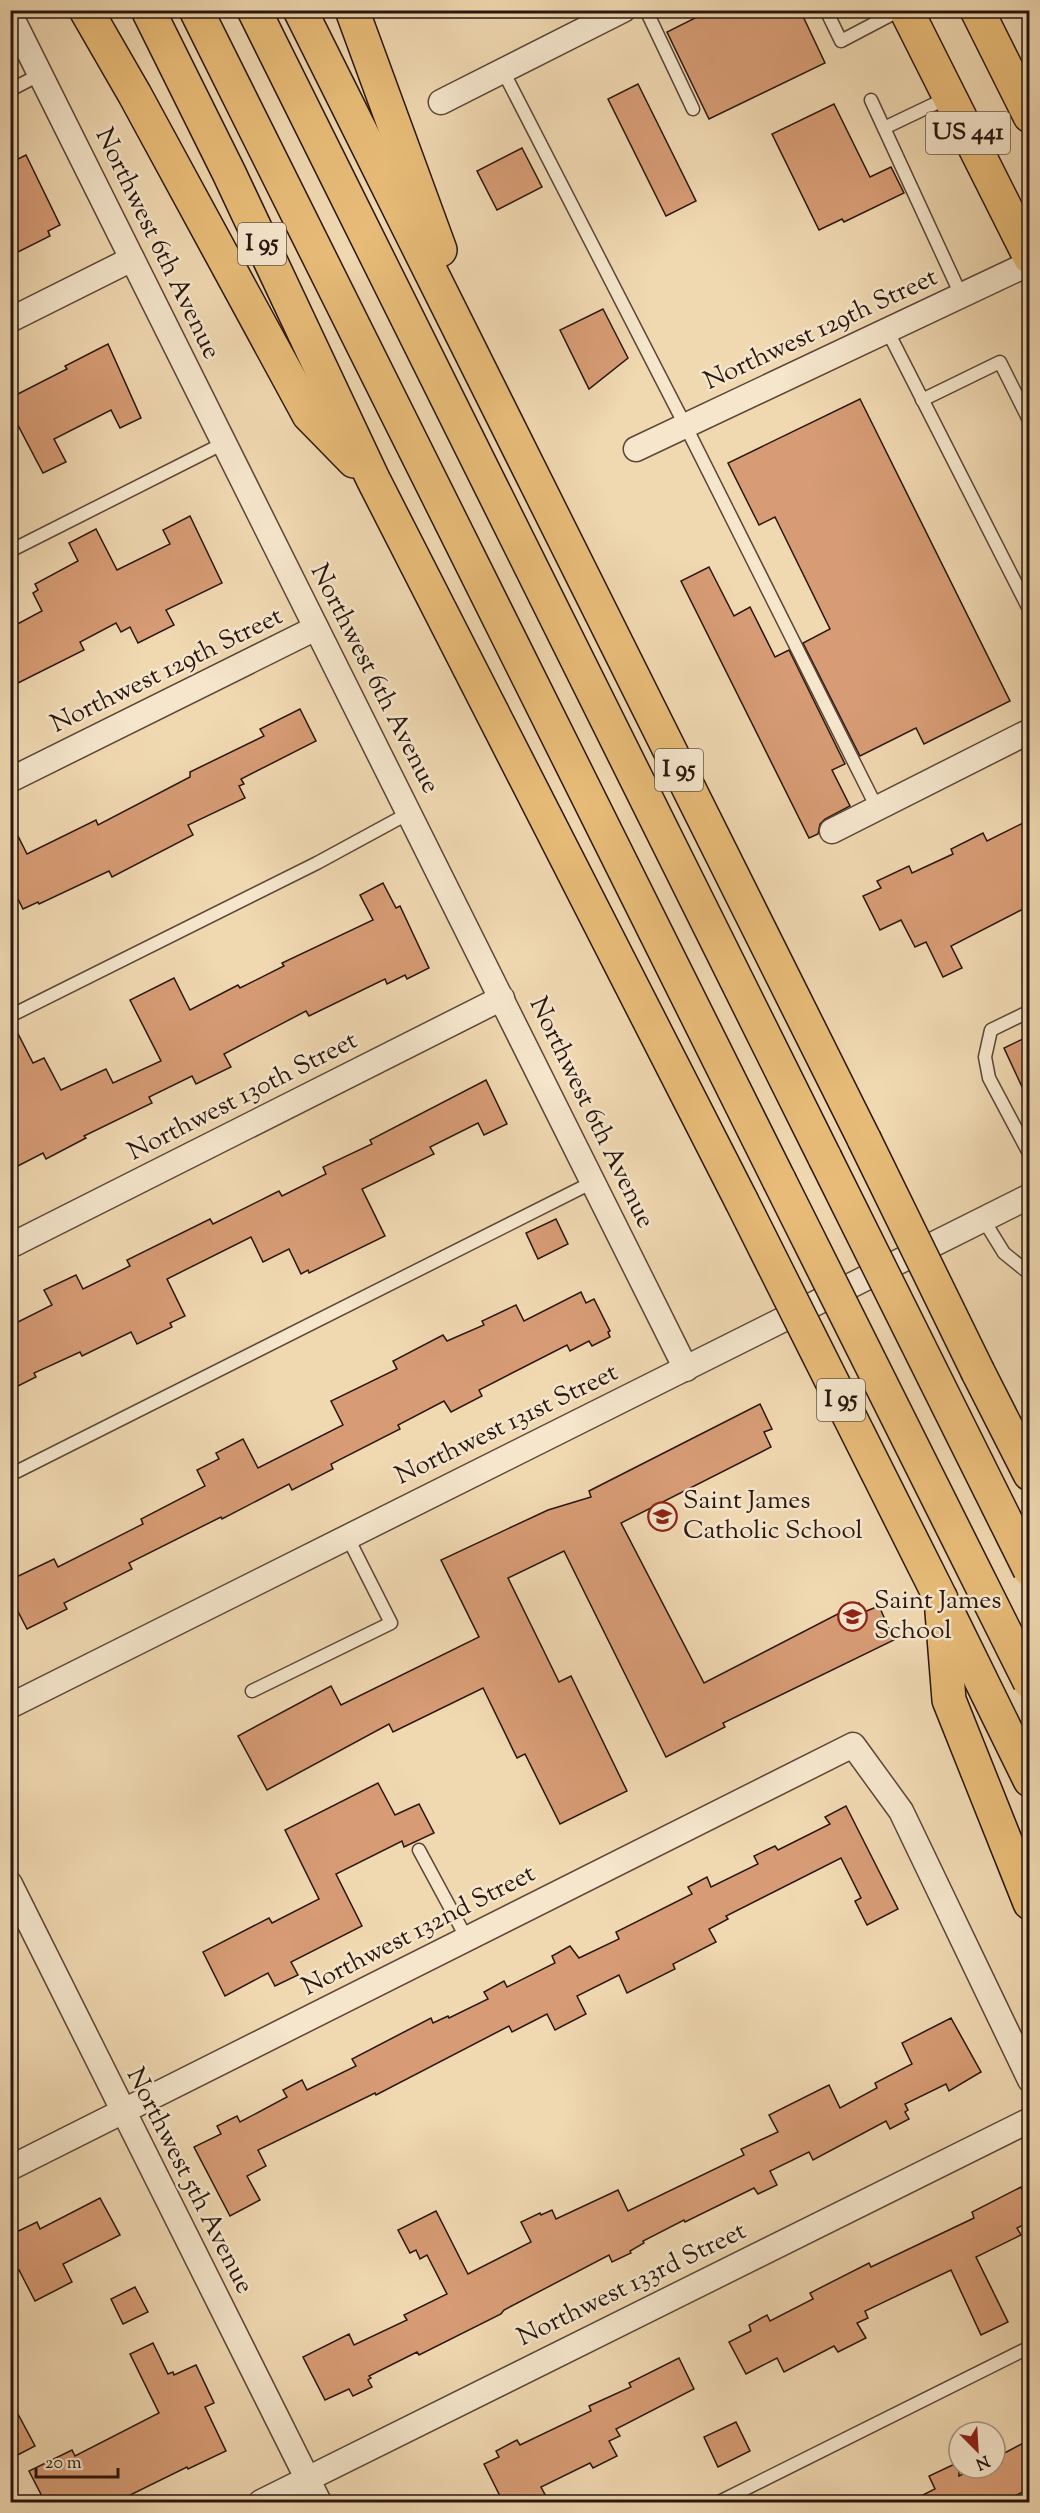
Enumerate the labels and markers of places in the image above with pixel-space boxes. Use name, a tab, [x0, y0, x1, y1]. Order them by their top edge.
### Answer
place label: Saint James Catholic School	[683, 1483, 863, 1550]
school or university icon: Saint James Catholic School	[646, 1500, 678, 1532]
place label: Saint James School	[874, 1583, 1002, 1650]
school or university icon: Saint James School	[837, 1600, 869, 1632]

